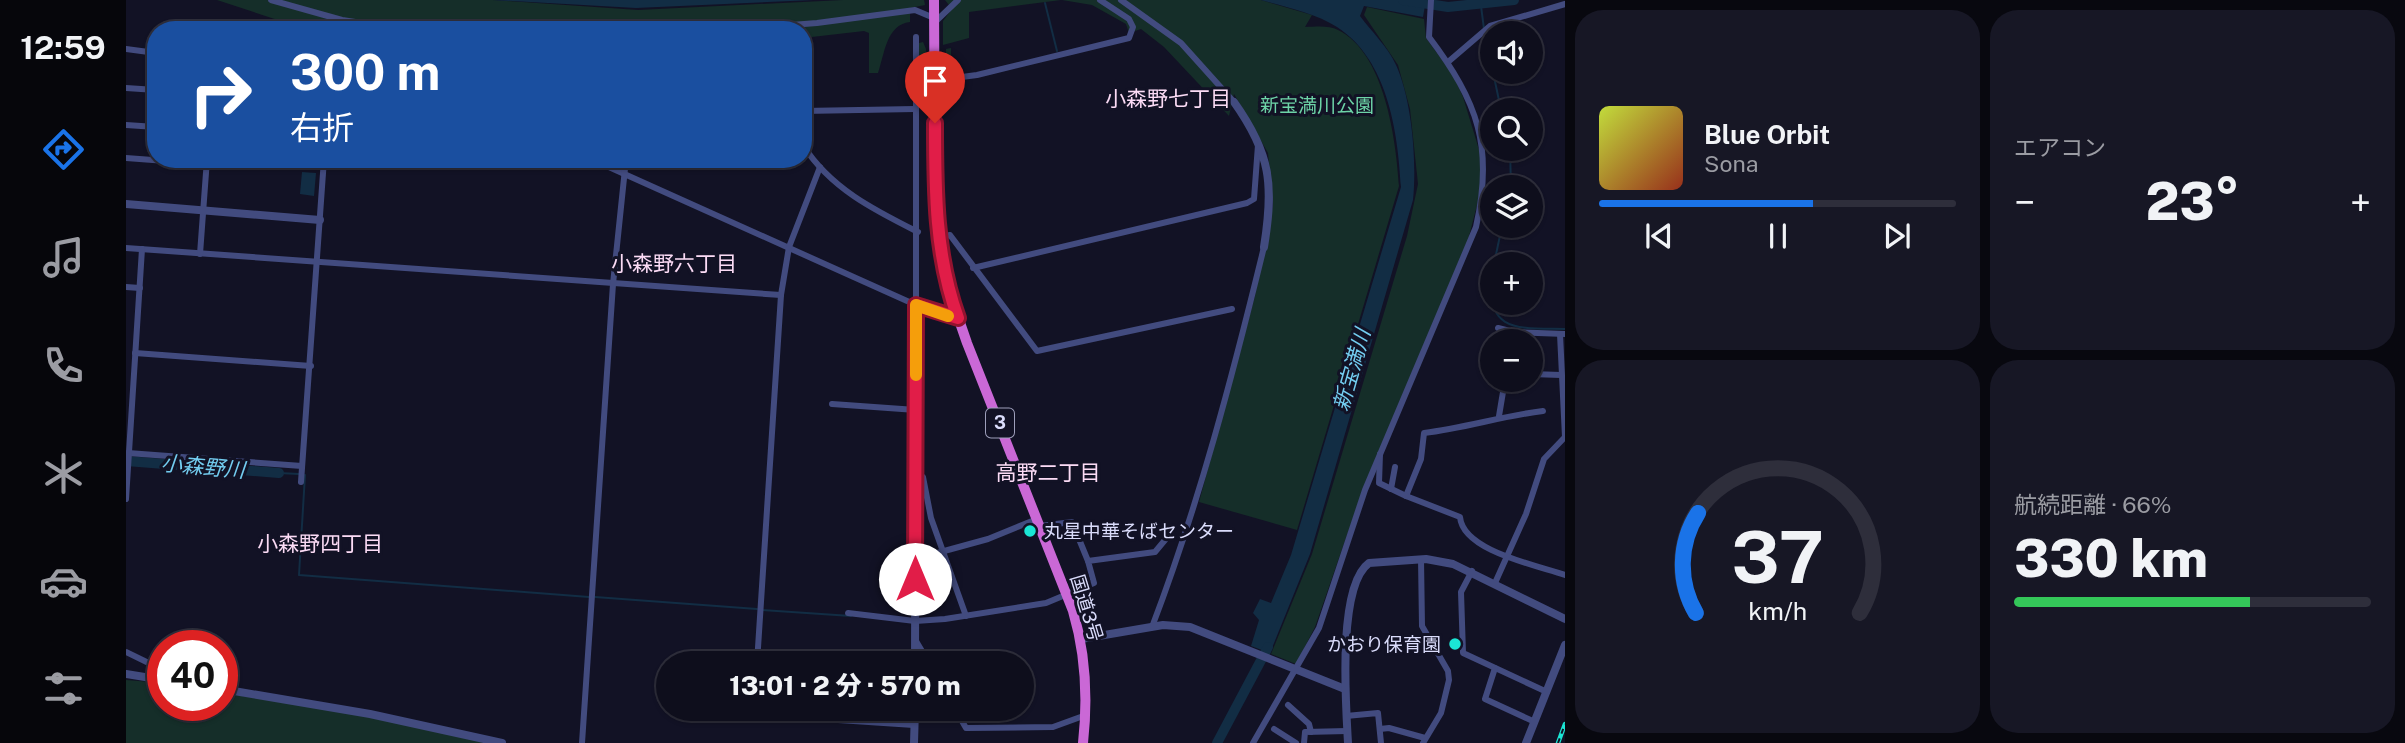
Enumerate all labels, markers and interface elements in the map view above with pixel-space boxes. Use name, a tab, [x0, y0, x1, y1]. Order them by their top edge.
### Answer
map controls	[1480, 21, 1543, 392]
button: sound	[1480, 21, 1543, 84]
text: 12:59	[20, 29, 106, 66]
text: 300 m	[290, 43, 440, 101]
icon: right	[175, 49, 266, 140]
pin	[905, 51, 965, 123]
icon: arrive	[916, 62, 954, 100]
district label: 小森野七丁目	[1105, 86, 1231, 111]
park label: 新宝満川公園	[1260, 94, 1374, 116]
button: search	[1480, 98, 1543, 161]
text: 右折	[290, 109, 354, 146]
text: Blue Orbit	[1704, 119, 1830, 150]
icon: directions	[39, 125, 88, 174]
text: エアコン	[2014, 134, 2106, 161]
text: Sona	[1704, 150, 1758, 177]
text: 23°	[2145, 171, 2240, 232]
button: layers	[1480, 175, 1543, 238]
text: −	[2014, 180, 2035, 225]
text: +	[2350, 180, 2371, 225]
icon: previous	[1640, 217, 1678, 255]
icon: pause	[1759, 217, 1797, 255]
icon: next	[1878, 217, 1916, 255]
icon: music	[39, 233, 88, 282]
district label: 小森野六丁目	[611, 251, 737, 276]
button: +	[1480, 252, 1543, 315]
water label: 新宝満川	[1328, 324, 1376, 414]
button: −	[1480, 329, 1543, 392]
icon: phone	[39, 341, 88, 390]
road number: 3	[986, 408, 1014, 438]
icon: climate	[39, 449, 88, 498]
water label: 小森野川	[160, 450, 248, 483]
district label: 高野二丁目	[996, 460, 1101, 485]
text: 航続距離 · 66%	[2014, 491, 2172, 518]
text: 37	[1731, 514, 1824, 599]
place label: 丸星中華そばセンター	[1044, 520, 1234, 542]
marker: 丸星中華そばセンター	[1022, 523, 1038, 539]
text: 330 km	[2014, 528, 2208, 589]
district label: 小森野四丁目	[257, 531, 383, 556]
position arrow	[878, 542, 952, 616]
icon: car	[39, 557, 88, 606]
street label: 国道3号	[1066, 572, 1108, 644]
text: km/h	[1748, 595, 1807, 625]
speed limit sign: 40	[147, 630, 238, 721]
place label: かおり保育園	[1327, 633, 1441, 655]
marker: かおり保育園	[1447, 636, 1463, 652]
icon: filters	[39, 664, 88, 713]
text: 13:01 · 2 分 · 570 m	[729, 670, 961, 701]

